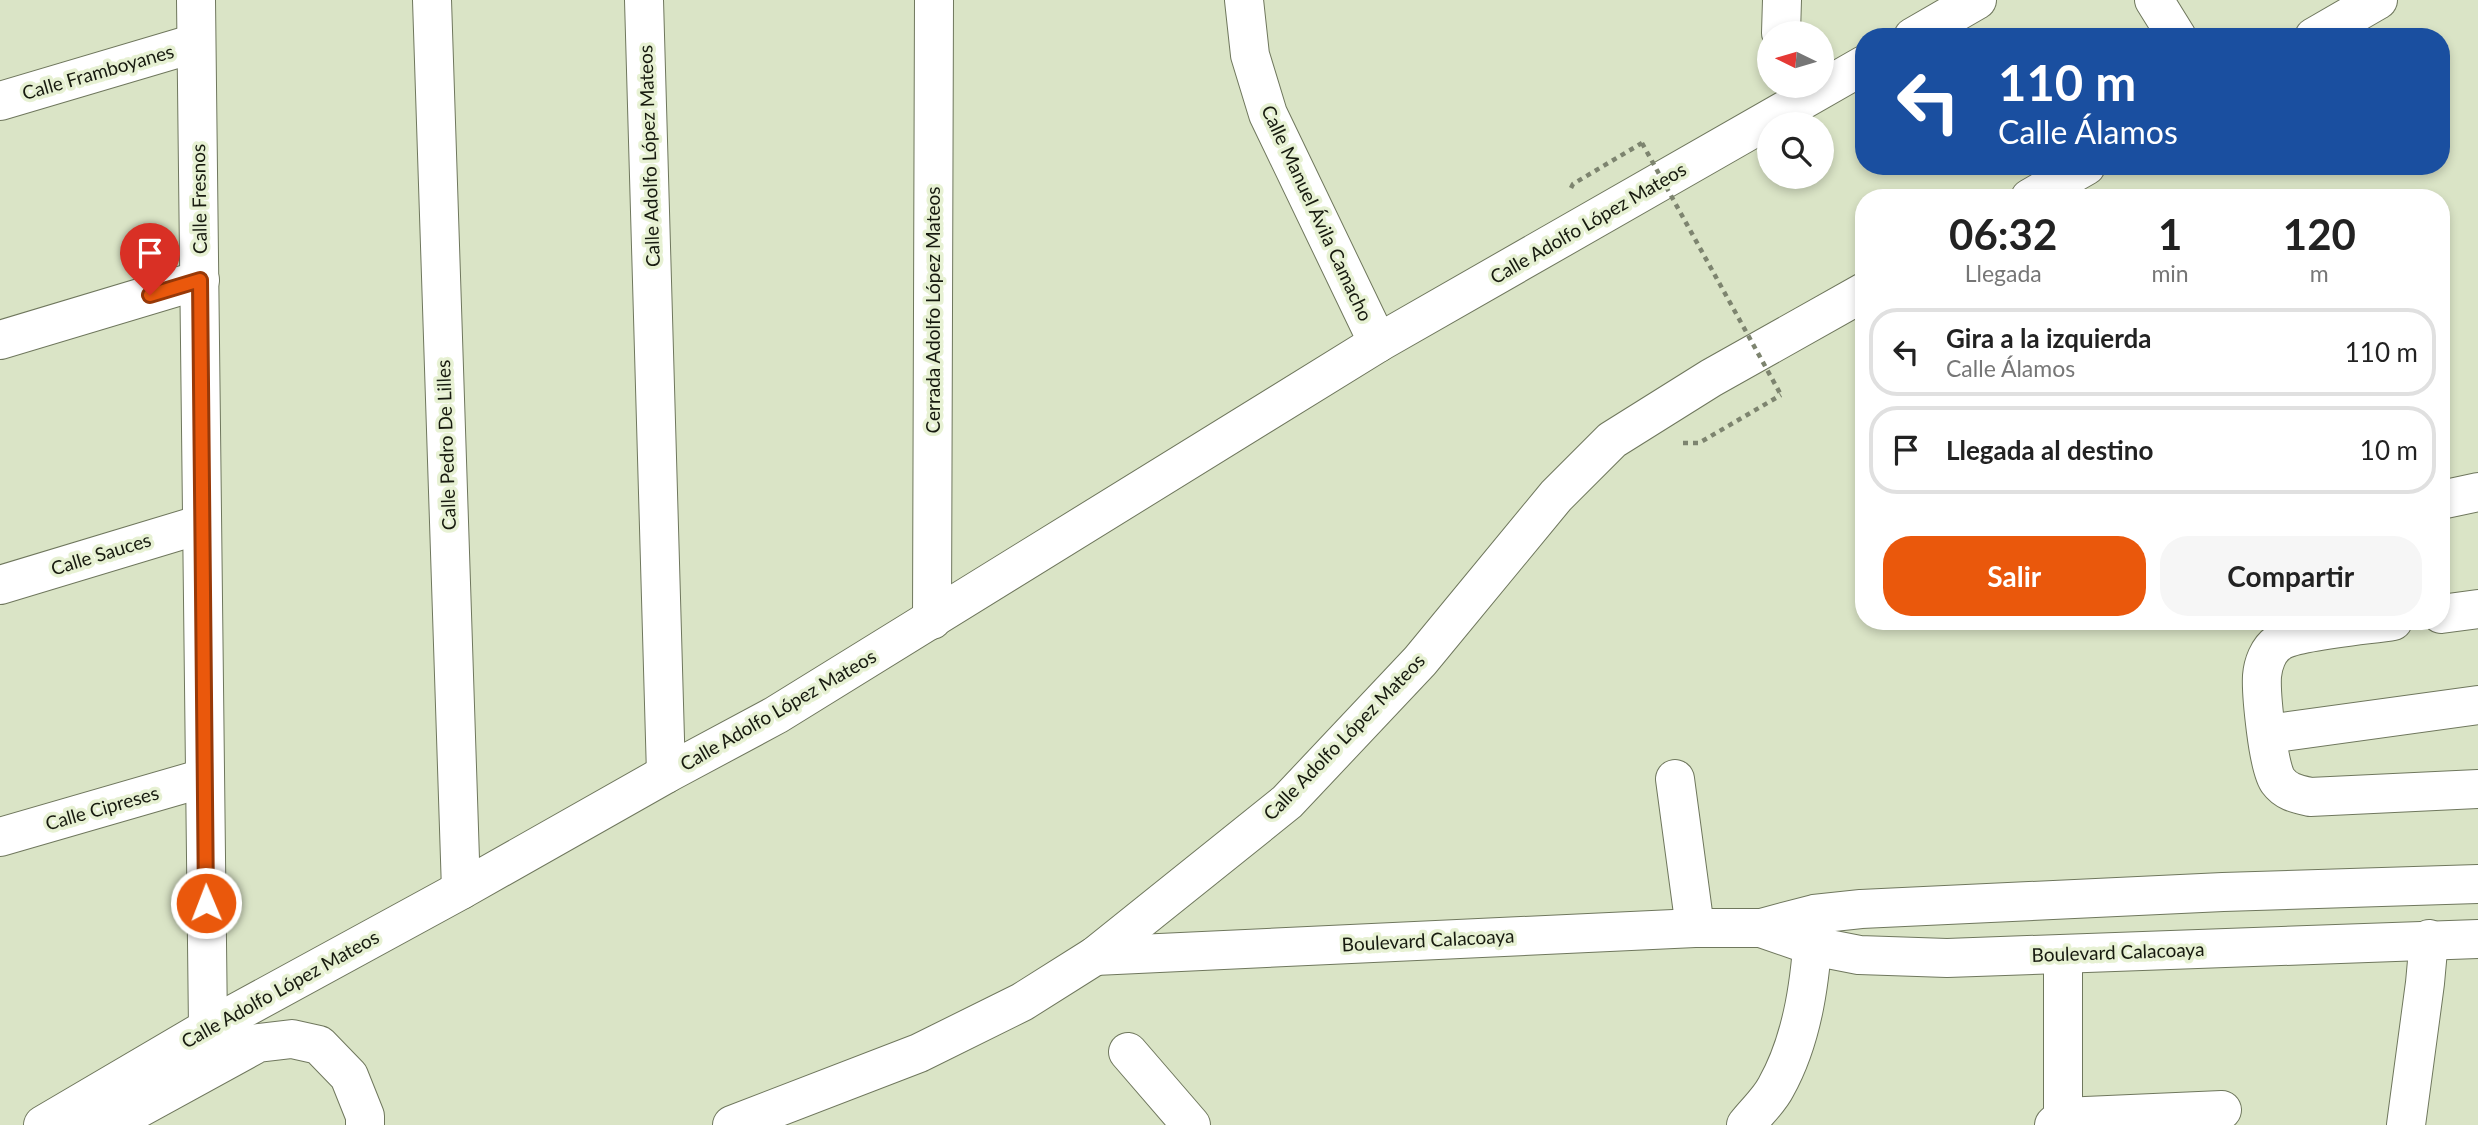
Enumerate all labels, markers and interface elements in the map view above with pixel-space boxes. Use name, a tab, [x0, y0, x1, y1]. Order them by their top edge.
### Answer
north arrow	[1757, 21, 1834, 98]
map controls	[1757, 21, 1834, 189]
street label: Calle Framboyanes	[19, 39, 176, 104]
street label: Calle Adolfo López Mateos	[633, 45, 664, 268]
text: 110 m	[1998, 53, 2136, 111]
icon: left	[1883, 56, 1974, 147]
street label: Calle Manuel Ávila Camacho	[1257, 101, 1378, 324]
button: search	[1757, 112, 1834, 189]
text: Calle Álamos	[1998, 112, 2178, 151]
street label: Calle Fresnos	[186, 144, 211, 254]
street label: Calle Adolfo López Mateos	[1486, 157, 1690, 288]
street label: Cerrada Adolfo López Mateos	[921, 187, 944, 433]
text: 06:32	[1949, 209, 2057, 259]
text: 1	[2158, 209, 2182, 259]
text: 120	[2283, 209, 2356, 259]
pin	[120, 223, 180, 295]
icon: arrive	[131, 234, 169, 272]
text: Llegada	[1965, 259, 2042, 287]
text: min	[2151, 259, 2189, 287]
text: m	[2310, 259, 2329, 287]
text: Gira a la izquierda	[1946, 322, 2152, 354]
icon: left	[1887, 333, 1925, 371]
text: 110 m	[2345, 336, 2418, 368]
text: Calle Álamos	[1946, 354, 2075, 382]
street label: Calle Pedro De Lilles	[431, 359, 460, 531]
icon: arrive	[1887, 431, 1925, 469]
text: Llegada al destino	[1946, 434, 2153, 466]
text: 10 m	[2360, 434, 2418, 466]
street label: Calle Sauces	[48, 527, 154, 580]
button: Salir	[1883, 536, 2146, 616]
button: Compartir	[2160, 536, 2422, 616]
street label: Calle Adolfo López Mateos	[676, 644, 880, 775]
street label: Calle Adolfo López Mateos	[1258, 649, 1429, 825]
street label: Calle Cipreses	[42, 780, 161, 835]
position arrow	[169, 866, 243, 940]
street label: Boulevard Calacoaya	[1341, 923, 1515, 956]
street label: Calle Adolfo López Mateos	[177, 925, 383, 1053]
street label: Boulevard Calacoaya	[2031, 937, 2205, 966]

